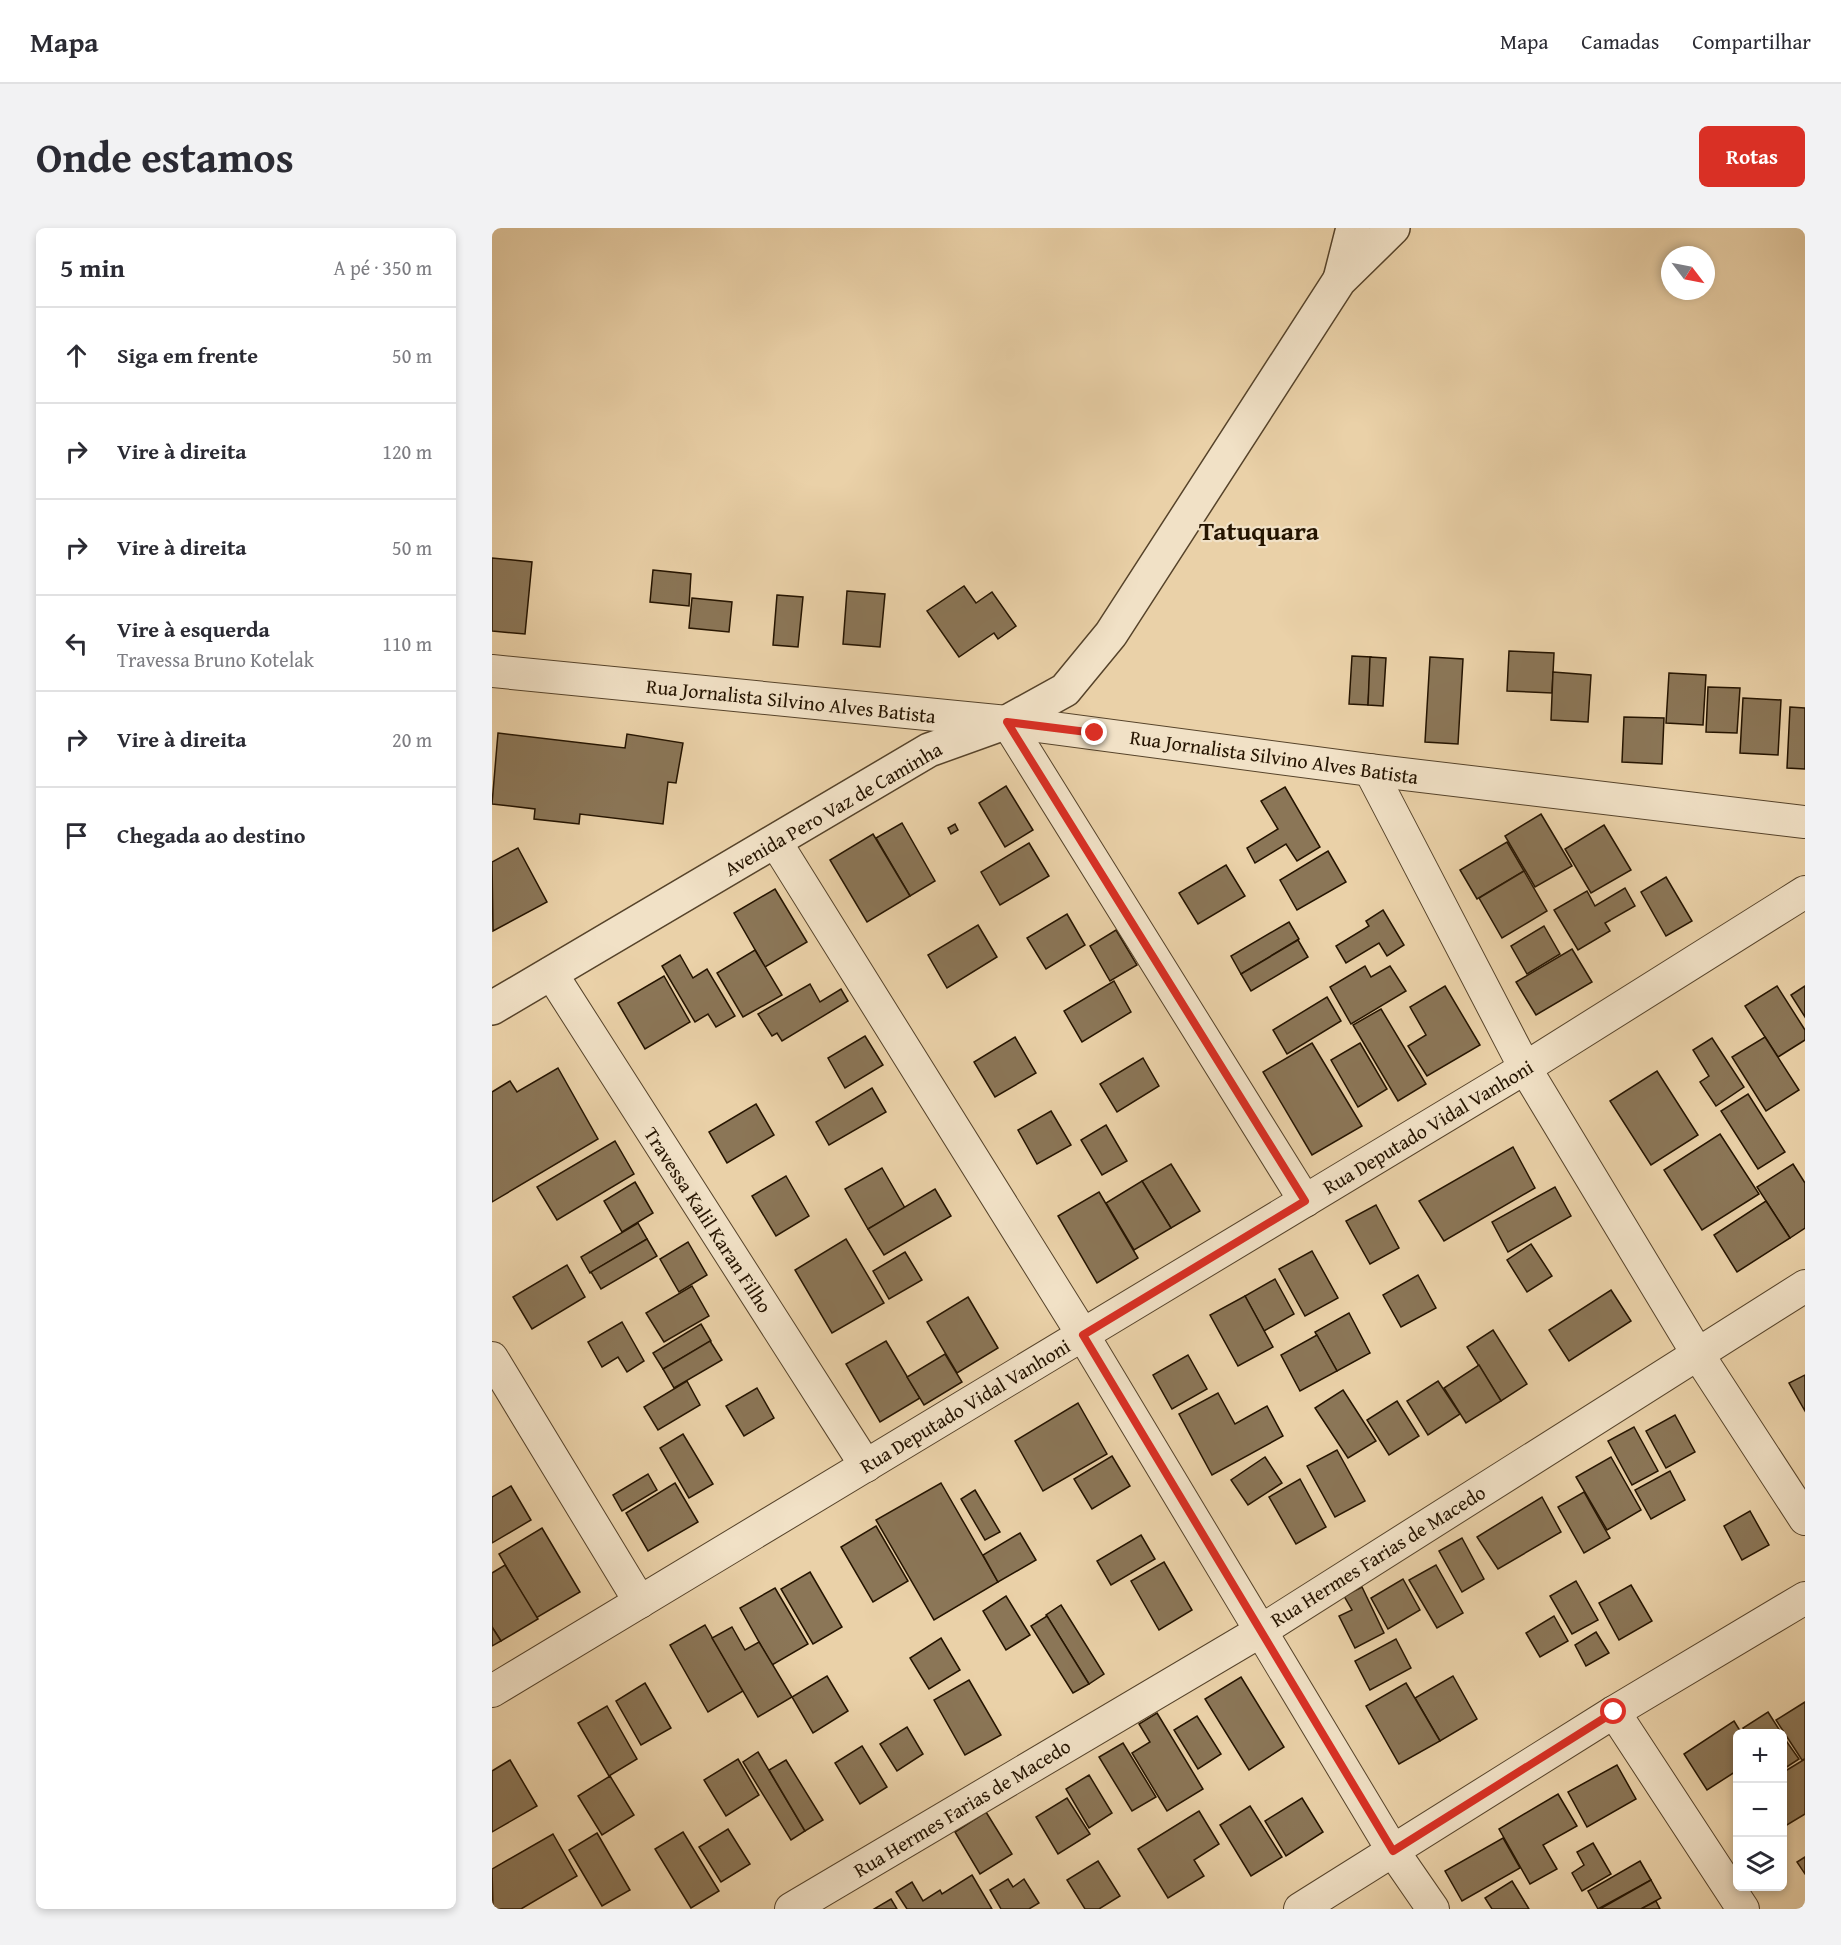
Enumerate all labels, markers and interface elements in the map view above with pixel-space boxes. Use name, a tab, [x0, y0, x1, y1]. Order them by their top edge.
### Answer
text: Mapa	[30, 21, 99, 62]
text: Mapa	[1500, 26, 1548, 57]
text: Camadas	[1581, 26, 1659, 57]
text: Compartilhar	[1692, 26, 1811, 57]
text: Onde estamos	[36, 126, 294, 187]
button: Rotas	[1699, 126, 1805, 187]
north arrow	[1661, 246, 1715, 300]
text: 5 min	[60, 248, 125, 287]
text: A pé · 350 m	[334, 253, 432, 282]
icon: ahead	[60, 339, 93, 372]
text: Siga em frente	[117, 339, 258, 371]
text: 50 m	[392, 341, 432, 370]
icon: right	[60, 435, 93, 468]
text: Vire à direita	[117, 435, 247, 467]
text: 120 m	[382, 437, 432, 466]
district label: Tatuquara	[1199, 511, 1320, 550]
icon: right	[60, 531, 93, 564]
text: Vire à direita	[117, 531, 247, 563]
text: 50 m	[392, 533, 432, 562]
text: Vire à esquerda	[117, 613, 270, 645]
icon: left	[60, 627, 93, 660]
text: 110 m	[382, 629, 432, 658]
text: Travessa Bruno Kotelak	[117, 645, 314, 674]
street label: Rua Jornalista Silvino Alves Batista	[645, 671, 938, 730]
route end	[1081, 719, 1107, 745]
street label: Rua Jornalista Silvino Alves Batista	[1128, 722, 1421, 791]
icon: right	[60, 723, 93, 756]
text: Vire à direita	[117, 723, 247, 755]
text: 20 m	[392, 725, 432, 754]
street label: Avenida Pero Vaz de Caminha	[718, 734, 948, 883]
icon: arrive	[60, 819, 93, 852]
text: Chegada ao destino	[117, 819, 305, 851]
street label: Rua Deputado Vidal Vanhoni	[1317, 1052, 1539, 1201]
street label: Travessa Kalil Karan Filho	[637, 1121, 780, 1318]
street label: Rua Deputado Vidal Vanhoni	[854, 1331, 1076, 1480]
street label: Rua Hermes Farias de Macedo	[1265, 1477, 1491, 1634]
route start	[1600, 1698, 1626, 1724]
map controls	[1733, 1729, 1787, 1891]
button: +	[1733, 1729, 1787, 1783]
street label: Rua Hermes Farias de Macedo	[848, 1731, 1076, 1884]
button: −	[1733, 1783, 1787, 1837]
button: layers	[1733, 1837, 1787, 1891]

